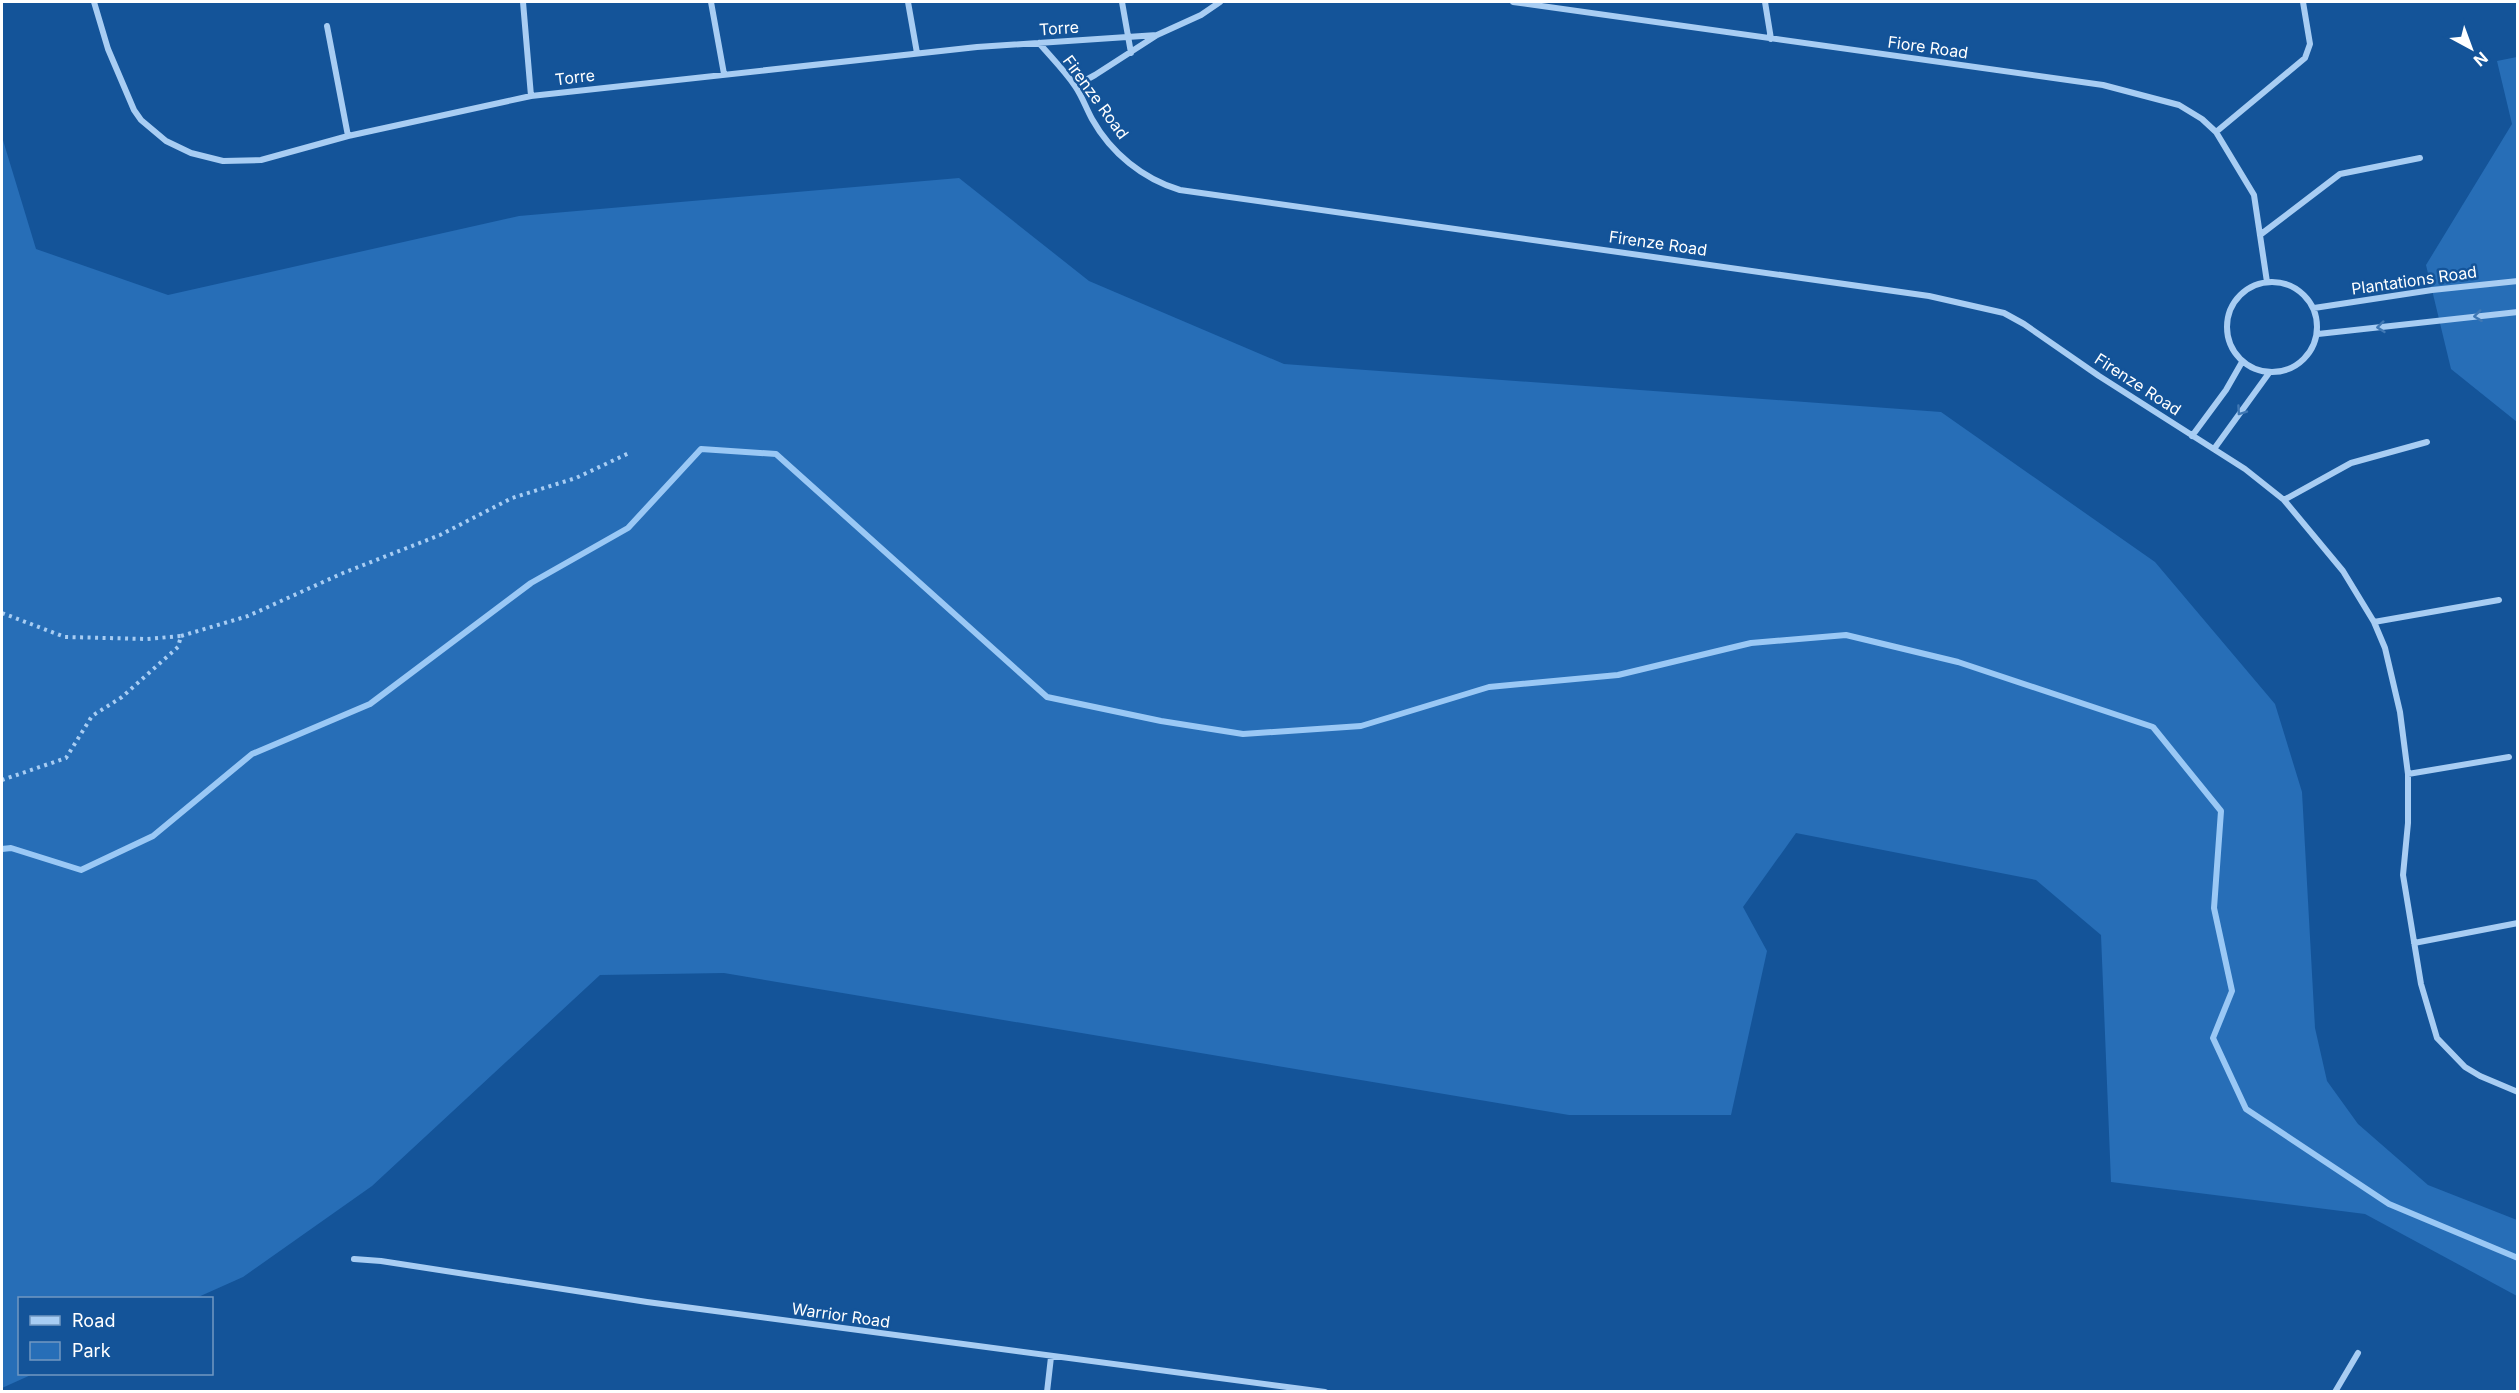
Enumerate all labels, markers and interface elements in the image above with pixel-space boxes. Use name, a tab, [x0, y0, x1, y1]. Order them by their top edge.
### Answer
street label: Torre	[1038, 17, 1080, 39]
north arrow	[2441, 18, 2501, 78]
street label: Fiore Road	[1886, 31, 1970, 63]
text: N	[2470, 48, 2492, 71]
street label: Firenze Road	[1059, 51, 1133, 143]
street label: Torre	[554, 65, 596, 89]
street label: Firenze Road	[1608, 226, 1708, 260]
street label: Plantations Road	[2350, 261, 2478, 299]
one-way arrow	[2474, 310, 2483, 322]
one-way arrow	[2377, 320, 2386, 333]
street label: Firenze Road	[2091, 349, 2185, 419]
one-way arrow	[2237, 404, 2248, 415]
legend	[18, 1297, 213, 1375]
street label: Warrior Road	[791, 1298, 891, 1332]
text: Road	[72, 1310, 115, 1331]
text: Park	[72, 1340, 111, 1361]

